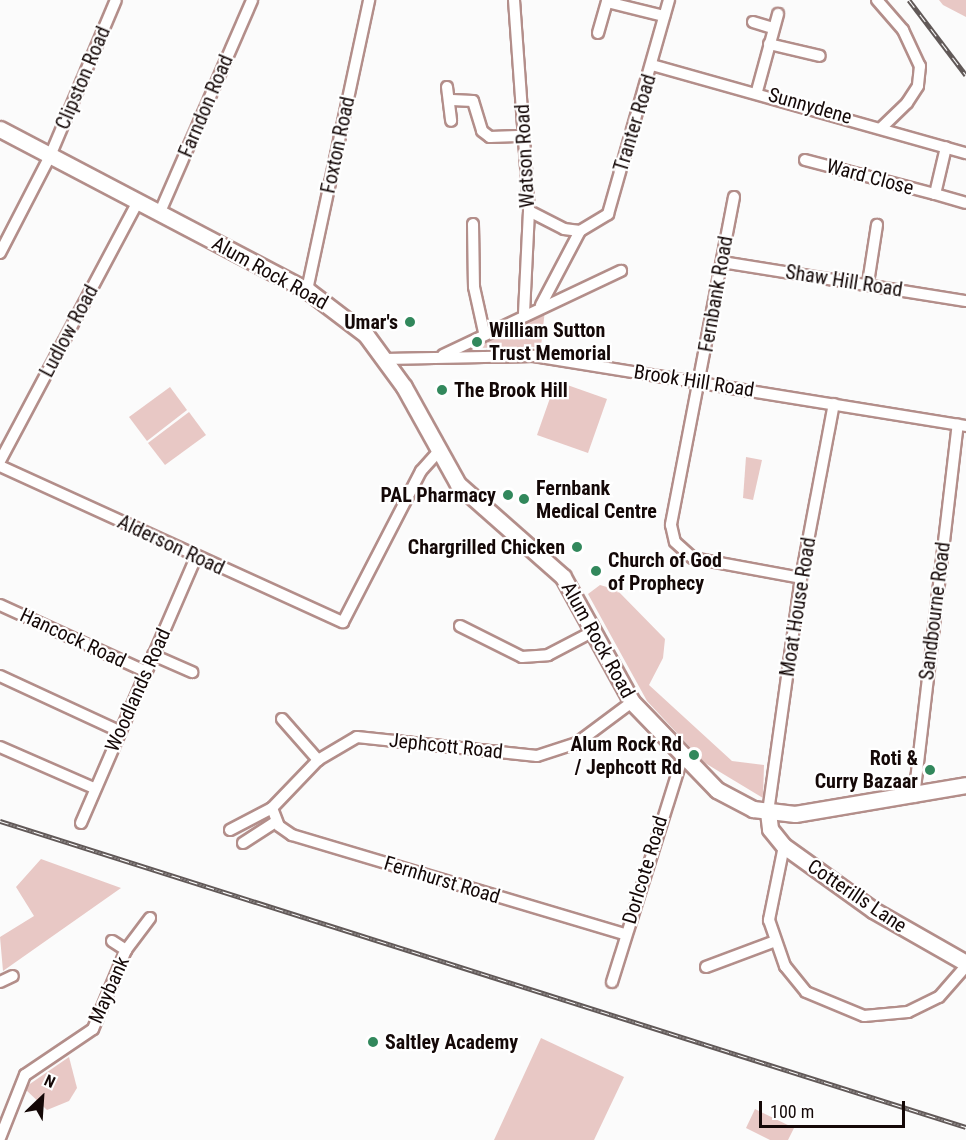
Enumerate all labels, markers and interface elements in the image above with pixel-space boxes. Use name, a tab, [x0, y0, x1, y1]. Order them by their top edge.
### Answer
street label: Clipston Road	[51, 23, 115, 133]
street label: Farndon Road	[174, 51, 238, 161]
street label: Tranter Road	[609, 71, 661, 175]
street label: Sunnydene	[765, 83, 855, 129]
street label: Foxton Road	[316, 94, 360, 196]
street label: Watson Road	[510, 103, 540, 209]
street label: Ward Close	[824, 154, 916, 200]
street label: Alum Rock Road	[208, 231, 332, 315]
street label: Fernbank Road	[694, 234, 738, 354]
street label: Shaw Hill Road	[784, 260, 904, 302]
street label: Ludlow Road	[35, 281, 103, 381]
place label: Umar's	[344, 310, 398, 334]
marker: Umar's	[403, 315, 417, 329]
place label: William Sutton Trust Memorial	[489, 318, 611, 365]
marker: William Sutton Trust Memorial	[470, 335, 484, 349]
street label: Brook Hill Road	[632, 360, 756, 402]
place label: The Brook Hill	[454, 378, 568, 402]
marker: The Brook Hill	[435, 383, 449, 397]
place label: Fernbank Medical Centre	[536, 476, 657, 523]
place label: PAL Pharmacy	[381, 483, 496, 507]
marker: PAL Pharmacy	[501, 488, 515, 502]
marker: Fernbank Medical Centre	[517, 492, 531, 506]
street label: Alderson Road	[114, 510, 228, 580]
place label: Chargrilled Chicken	[408, 535, 565, 559]
street label: Moat House Road	[775, 536, 821, 678]
marker: Chargrilled Chicken	[570, 540, 584, 554]
street label: Sandbourne Road	[915, 541, 955, 681]
place label: Church of God of Prophecy	[608, 548, 722, 595]
marker: Church of God of Prophecy	[589, 564, 603, 578]
street label: Alum Rock Road	[556, 578, 640, 702]
street label: Hancock Road	[16, 603, 130, 673]
street label: Woodlands Road	[100, 625, 176, 755]
street label: Jephcott Road	[388, 728, 504, 764]
place label: Alum Rock Rd / Jephcott Rd	[570, 732, 682, 779]
place label: Roti & Curry Bazaar	[815, 746, 918, 793]
marker: Alum Rock Rd / Jephcott Rd	[687, 748, 701, 762]
marker: Roti & Curry Bazaar	[923, 763, 937, 777]
street label: Dorlcote Road	[617, 813, 673, 927]
street label: Fernhurst Road	[381, 851, 503, 909]
street label: Cotterills Lane	[803, 854, 911, 938]
street label: Maybank	[84, 953, 134, 1027]
place label: Saltley Academy	[385, 1030, 518, 1054]
marker: Saltley Academy	[366, 1035, 380, 1049]
north arrow	[12, 1068, 72, 1128]
text: N	[41, 1071, 58, 1092]
scale bar	[762, 1089, 908, 1127]
text: 100 m	[770, 1101, 814, 1122]

